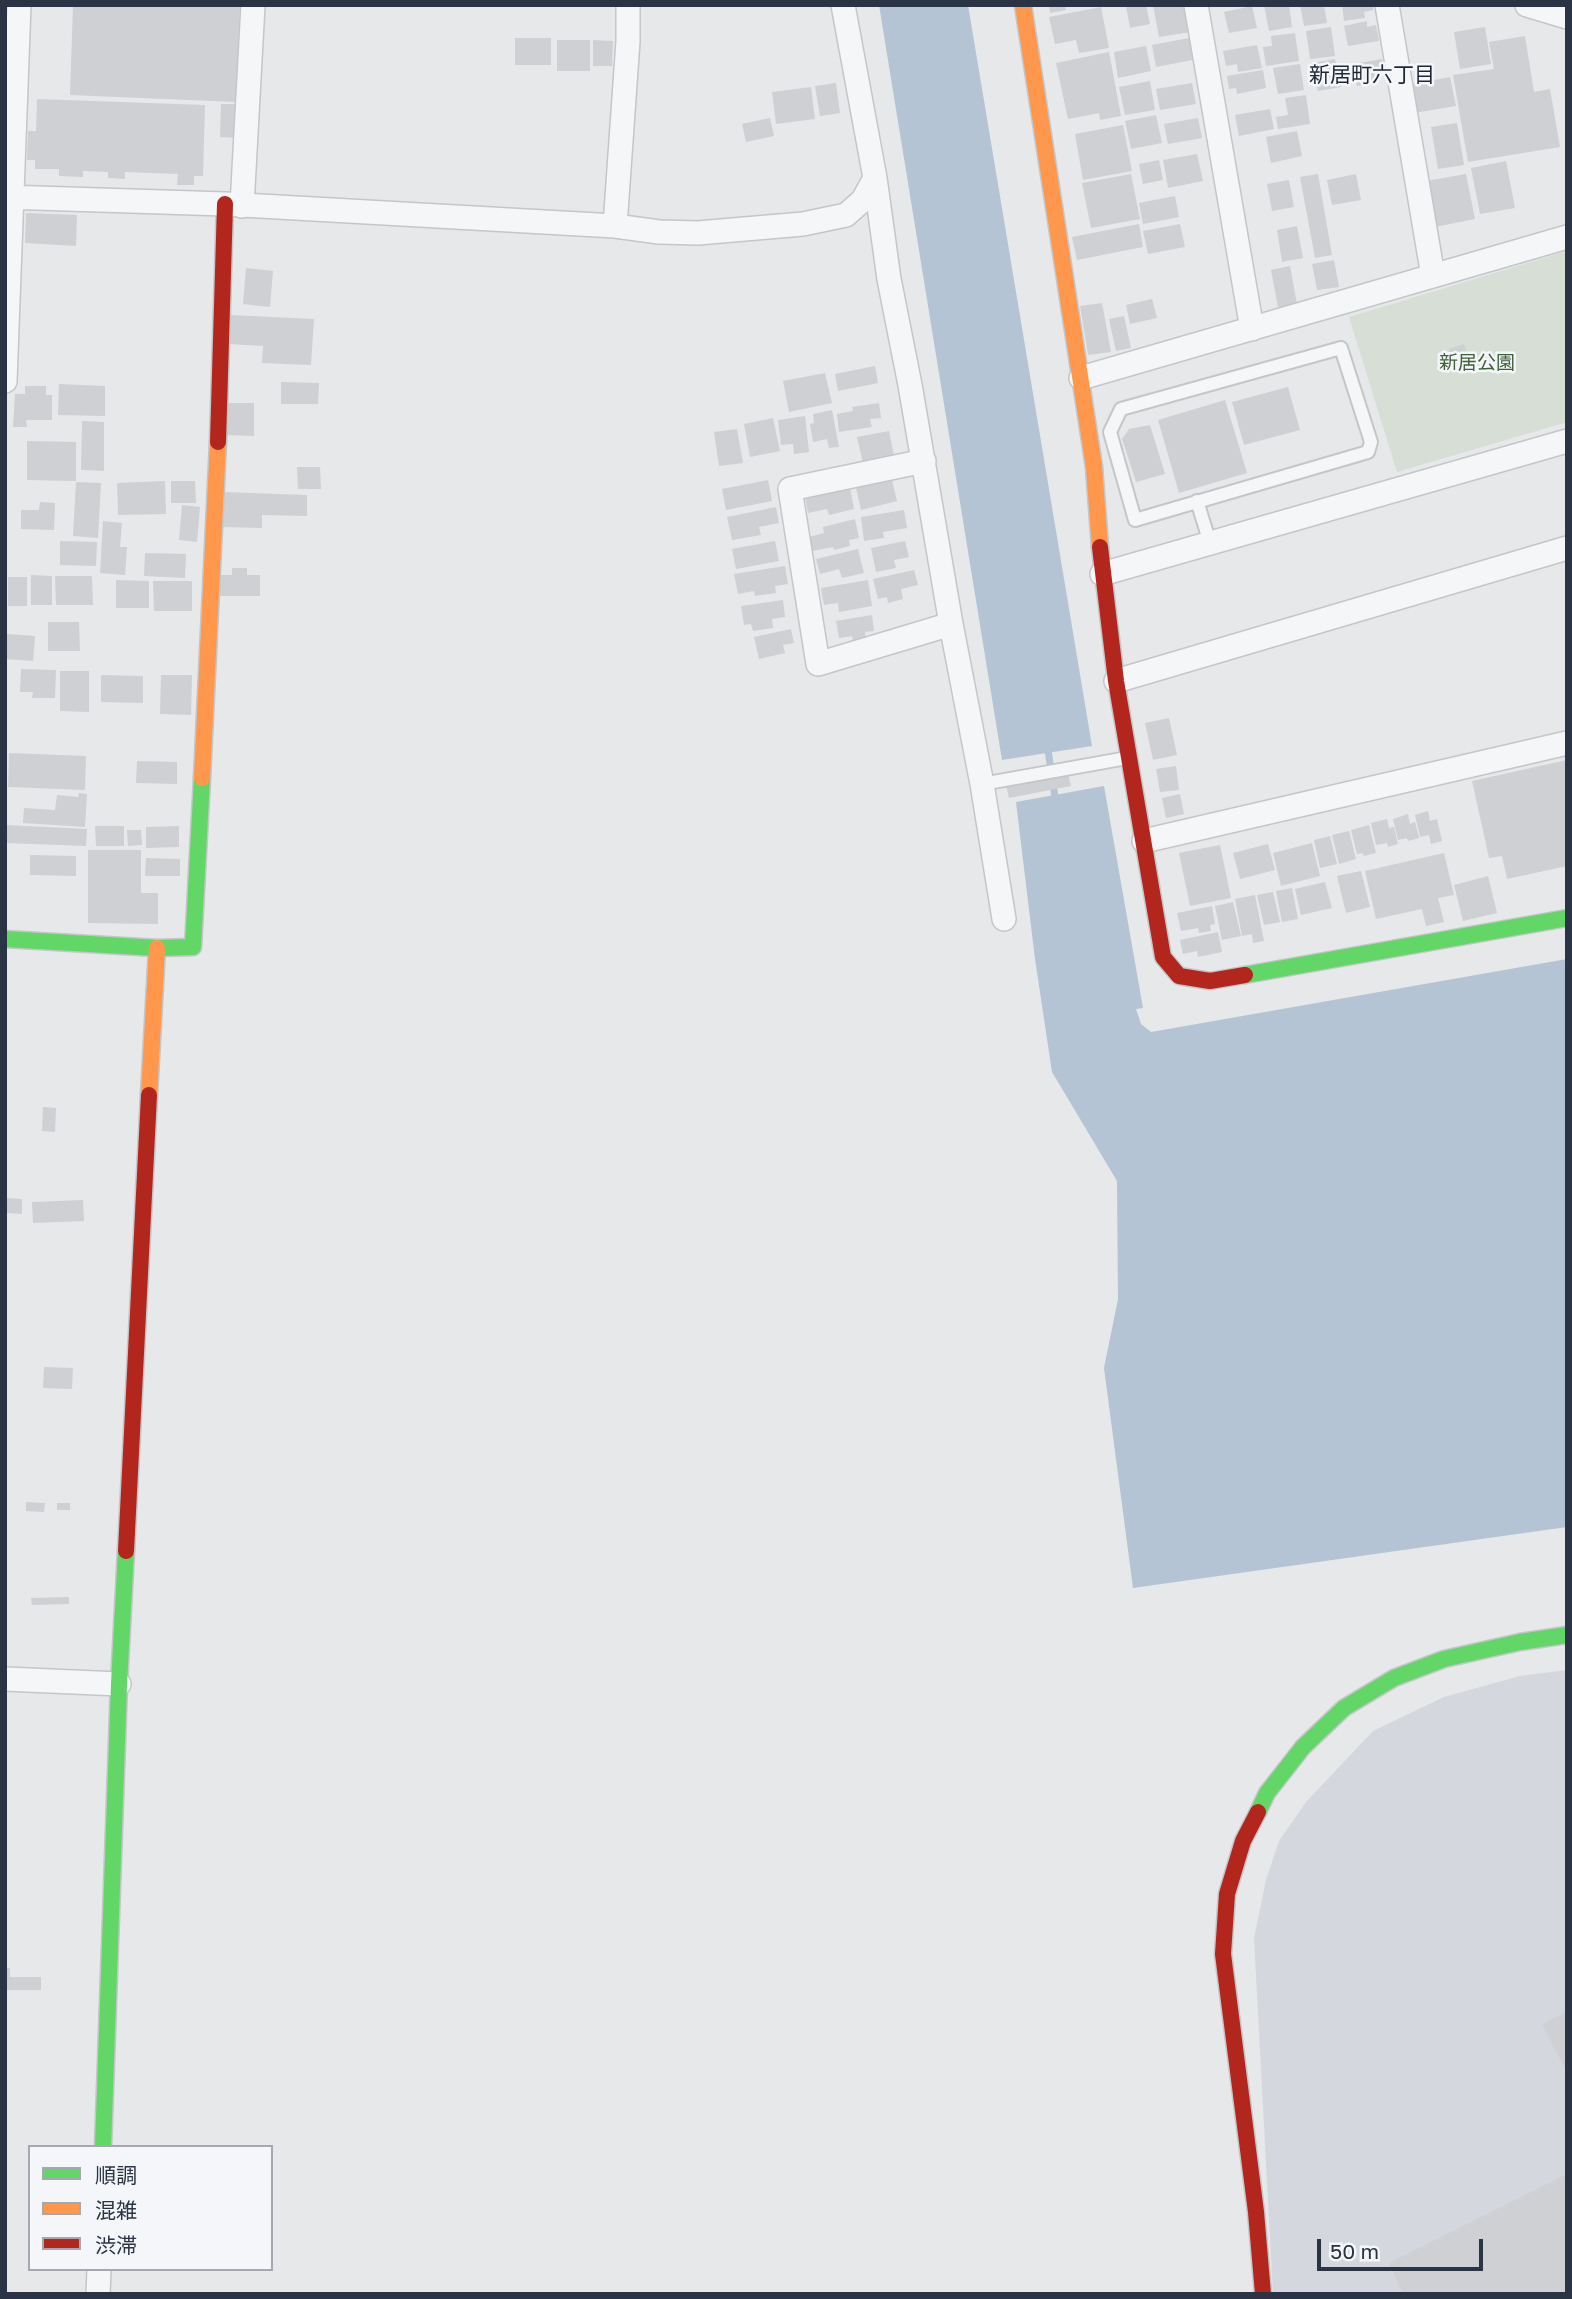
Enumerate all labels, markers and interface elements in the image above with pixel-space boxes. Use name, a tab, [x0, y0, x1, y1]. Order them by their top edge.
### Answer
district label: 新居町六丁目	[1309, 62, 1435, 88]
park label: 新居公園	[1439, 352, 1515, 374]
legend	[28, 2145, 273, 2271]
text: 順調	[95, 2162, 137, 2188]
text: 混雑	[95, 2197, 137, 2223]
scale bar	[1320, 2226, 1486, 2270]
text: 渋滞	[95, 2232, 137, 2258]
text: 50 m	[1330, 2238, 1379, 2264]

